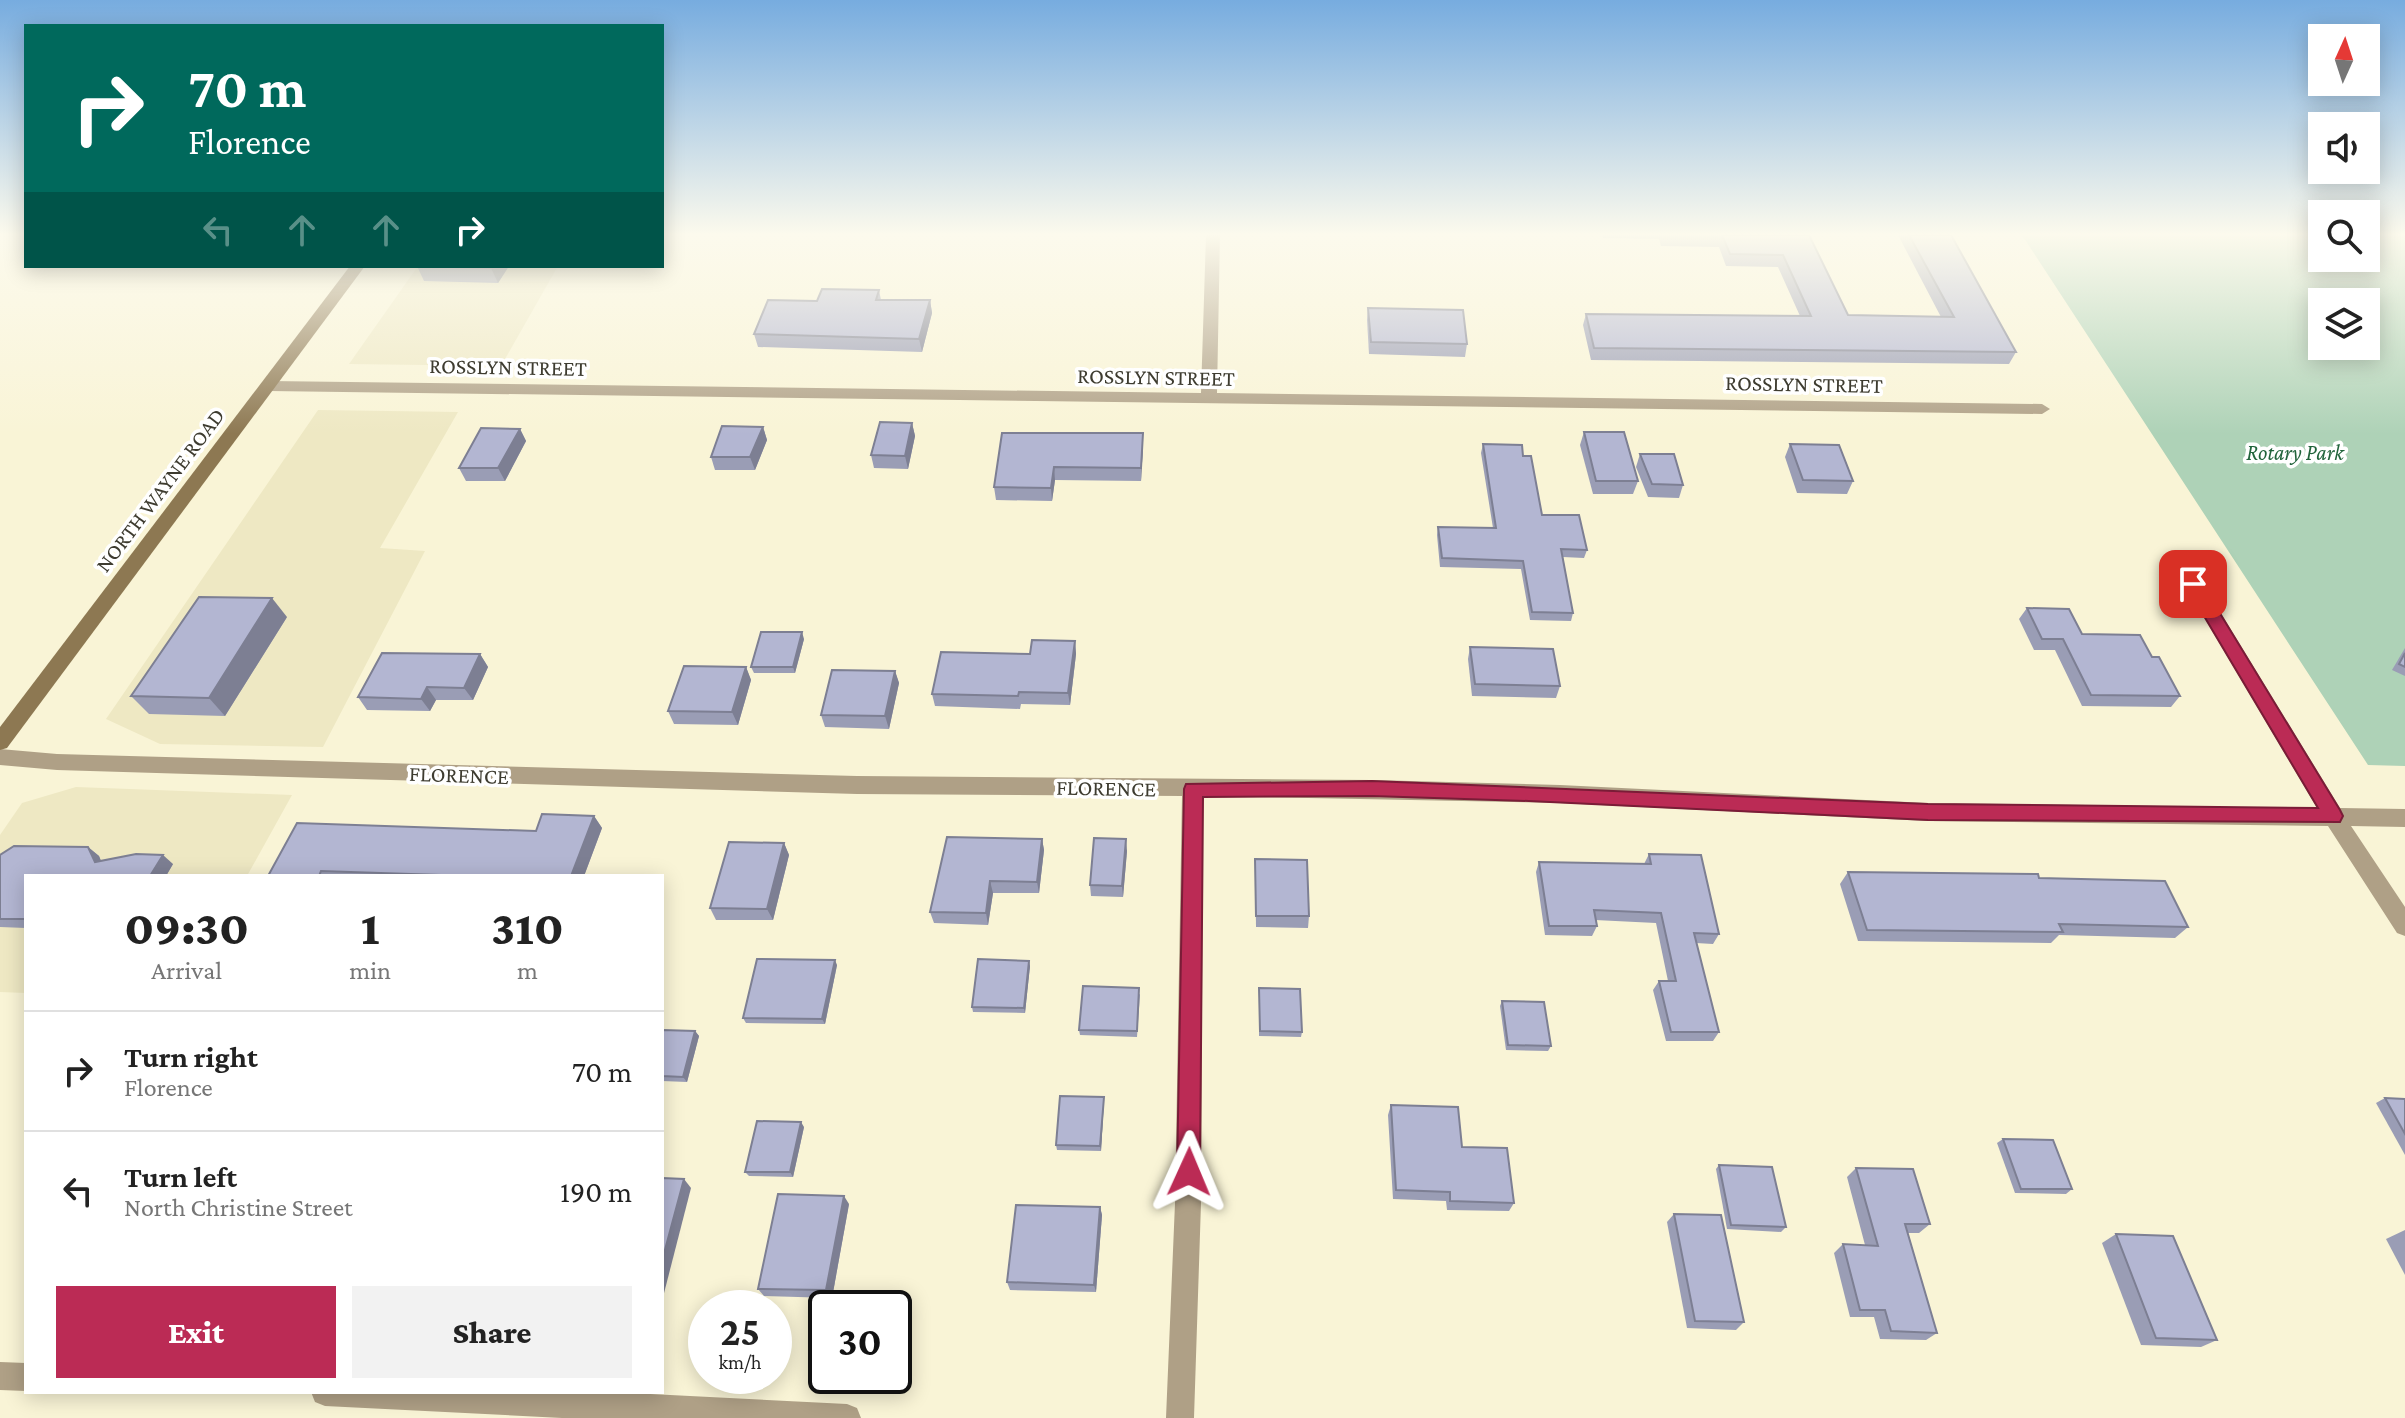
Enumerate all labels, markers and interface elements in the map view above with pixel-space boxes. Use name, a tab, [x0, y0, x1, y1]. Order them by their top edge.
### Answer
north arrow	[2308, 24, 2380, 96]
map controls	[2308, 24, 2380, 360]
icon: right	[56, 56, 160, 160]
text: 70 m	[188, 57, 307, 119]
button: sound	[2308, 112, 2380, 184]
text: Florence	[188, 122, 311, 162]
button: search	[2308, 200, 2380, 272]
icon: left	[196, 208, 240, 252]
icon: ahead	[280, 208, 324, 252]
icon: ahead	[364, 208, 408, 252]
icon: right	[448, 208, 492, 252]
button: layers	[2308, 288, 2380, 360]
street label: ROSSLYN STREET	[429, 353, 587, 381]
street label: ROSSLYN STREET	[1077, 363, 1235, 391]
street label: ROSSLYN STREET	[1725, 370, 1883, 398]
street label: NORTH WAYNE ROAD	[90, 403, 230, 577]
park label: Rotary Park	[2246, 440, 2345, 465]
pin	[2159, 550, 2227, 618]
icon: arrive	[2171, 562, 2215, 606]
street label: FLORENCE	[409, 761, 509, 789]
street label: FLORENCE	[1056, 775, 1156, 801]
text: 09:30	[124, 901, 249, 954]
text: 1	[361, 901, 380, 954]
text: 310	[491, 901, 564, 954]
text: Arrival	[151, 956, 222, 985]
text: min	[349, 956, 391, 985]
text: m	[517, 956, 538, 985]
text: Turn right	[124, 1040, 258, 1073]
icon: right	[56, 1049, 100, 1093]
text: 70 m	[572, 1055, 632, 1088]
text: Florence	[124, 1073, 213, 1102]
position arrow	[1147, 1130, 1231, 1214]
text: Turn left	[124, 1160, 237, 1193]
icon: left	[56, 1169, 100, 1213]
text: 190 m	[560, 1175, 632, 1208]
text: North Christine Street	[124, 1193, 353, 1222]
button: Exit	[56, 1286, 336, 1378]
button: Share	[352, 1286, 632, 1378]
speed limit sign: 30	[808, 1290, 912, 1394]
text: 25	[720, 1309, 760, 1354]
text: km/h	[718, 1351, 762, 1373]

